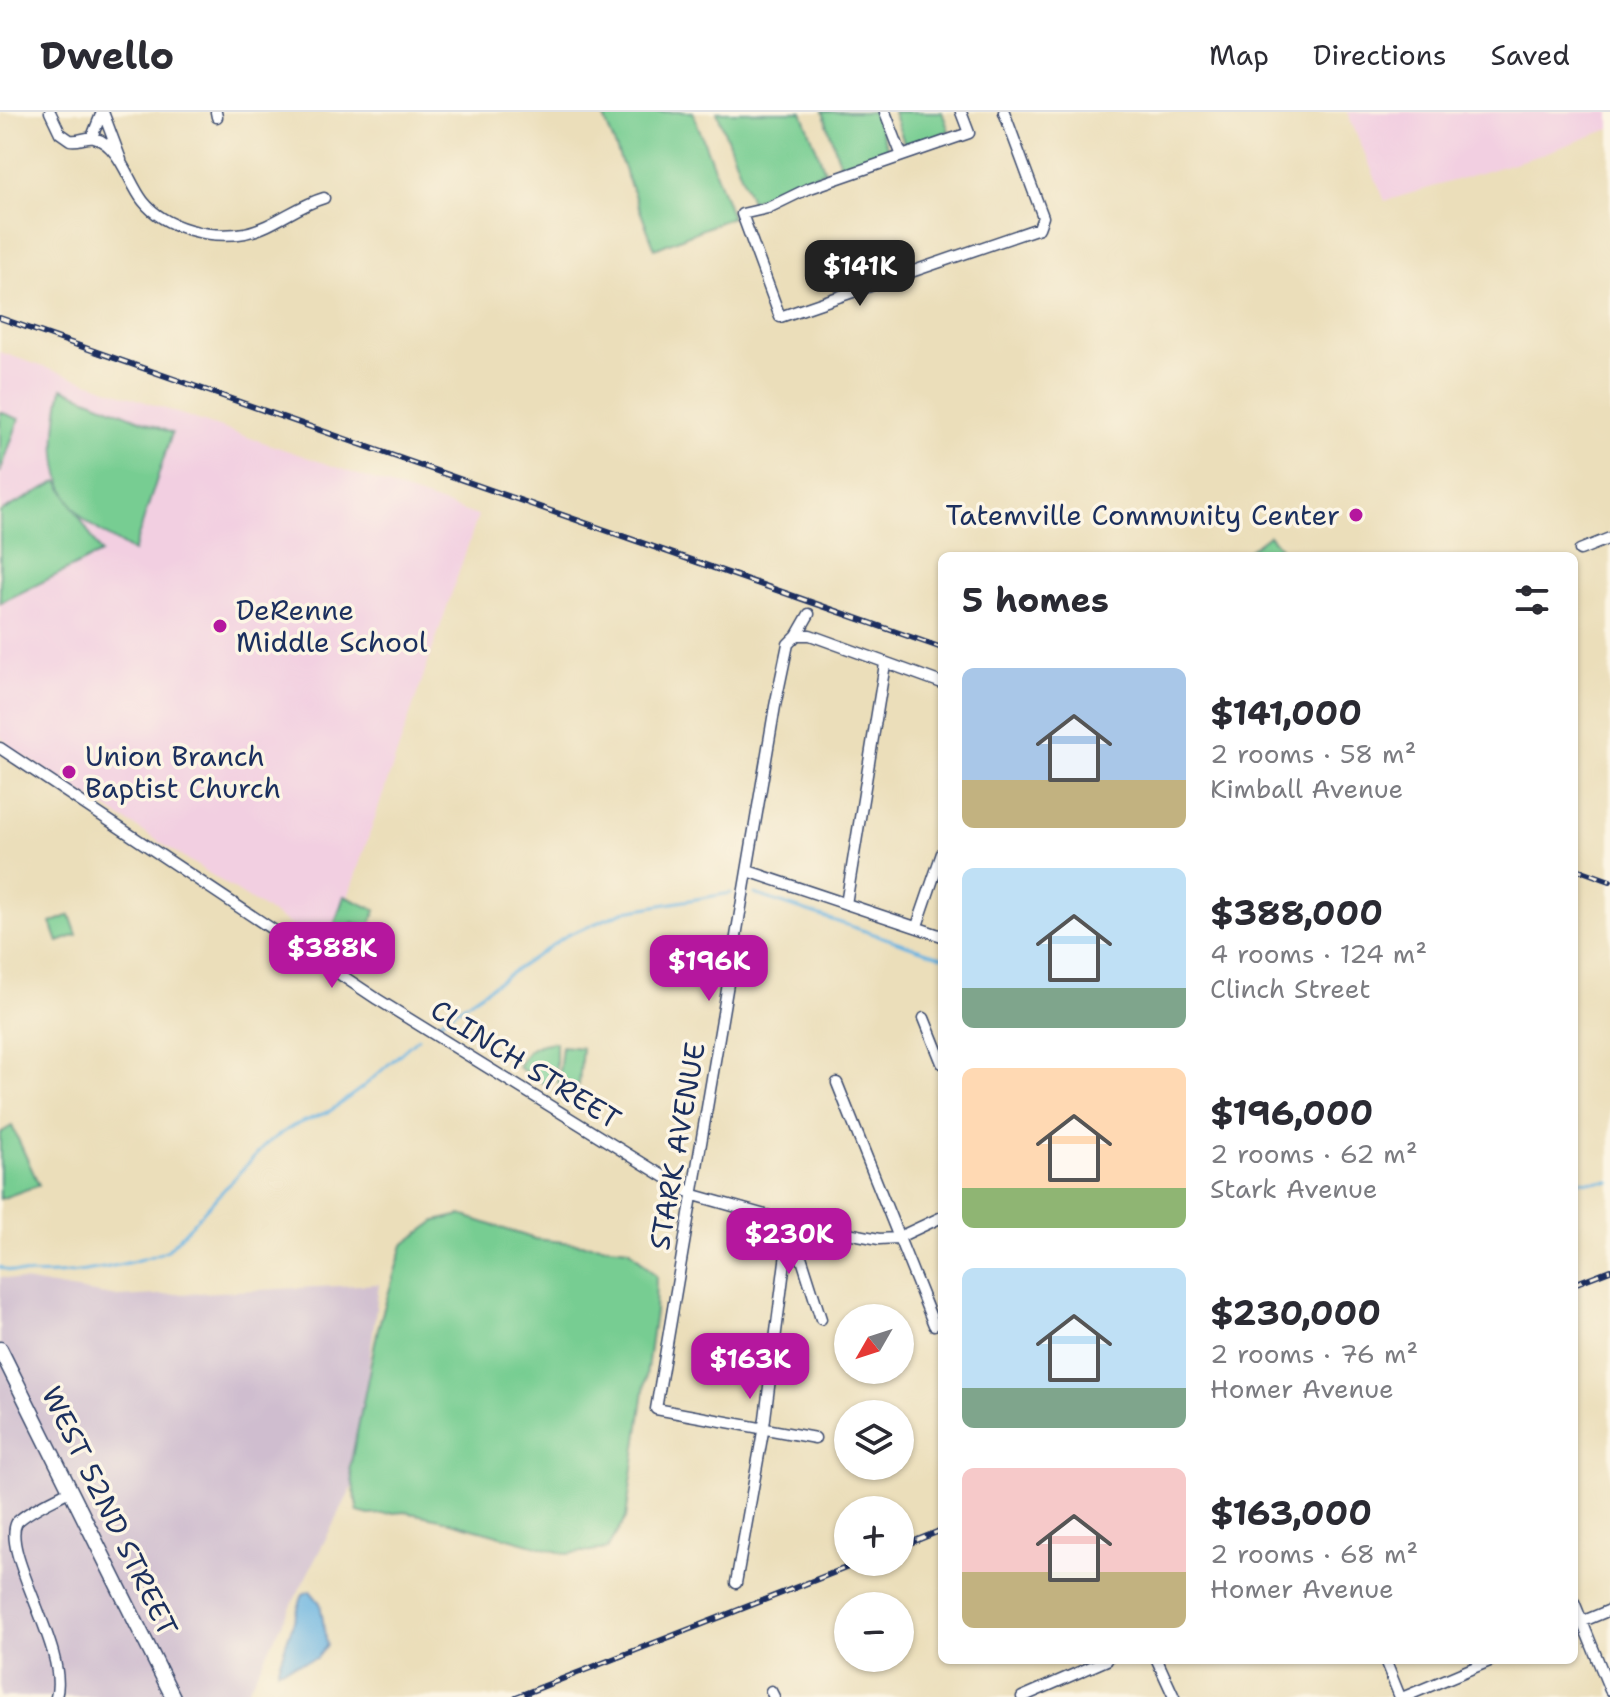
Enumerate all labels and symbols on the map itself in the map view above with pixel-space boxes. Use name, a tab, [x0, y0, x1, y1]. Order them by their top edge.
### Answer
pin: $141K	[804, 240, 916, 308]
place label: Tatemville Community Center	[945, 496, 1340, 534]
marker: Tatemville Community Center	[1347, 506, 1365, 524]
place label: DeRenne Middle School	[236, 591, 428, 661]
marker: DeRenne Middle School	[211, 617, 229, 635]
place label: Union Branch Baptist Church	[85, 737, 281, 807]
marker: Union Branch Baptist Church	[60, 763, 78, 781]
pin: $388K	[276, 922, 388, 990]
pin: $196K	[653, 935, 765, 1003]
street label: CLINCH STREET	[424, 990, 628, 1138]
street label: STARK AVENUE	[640, 1039, 714, 1253]
pin: $230K	[733, 1208, 845, 1276]
north arrow	[834, 1304, 914, 1384]
pin: $163K	[694, 1333, 806, 1401]
street label: WEST 52ND STREET	[33, 1380, 187, 1642]

